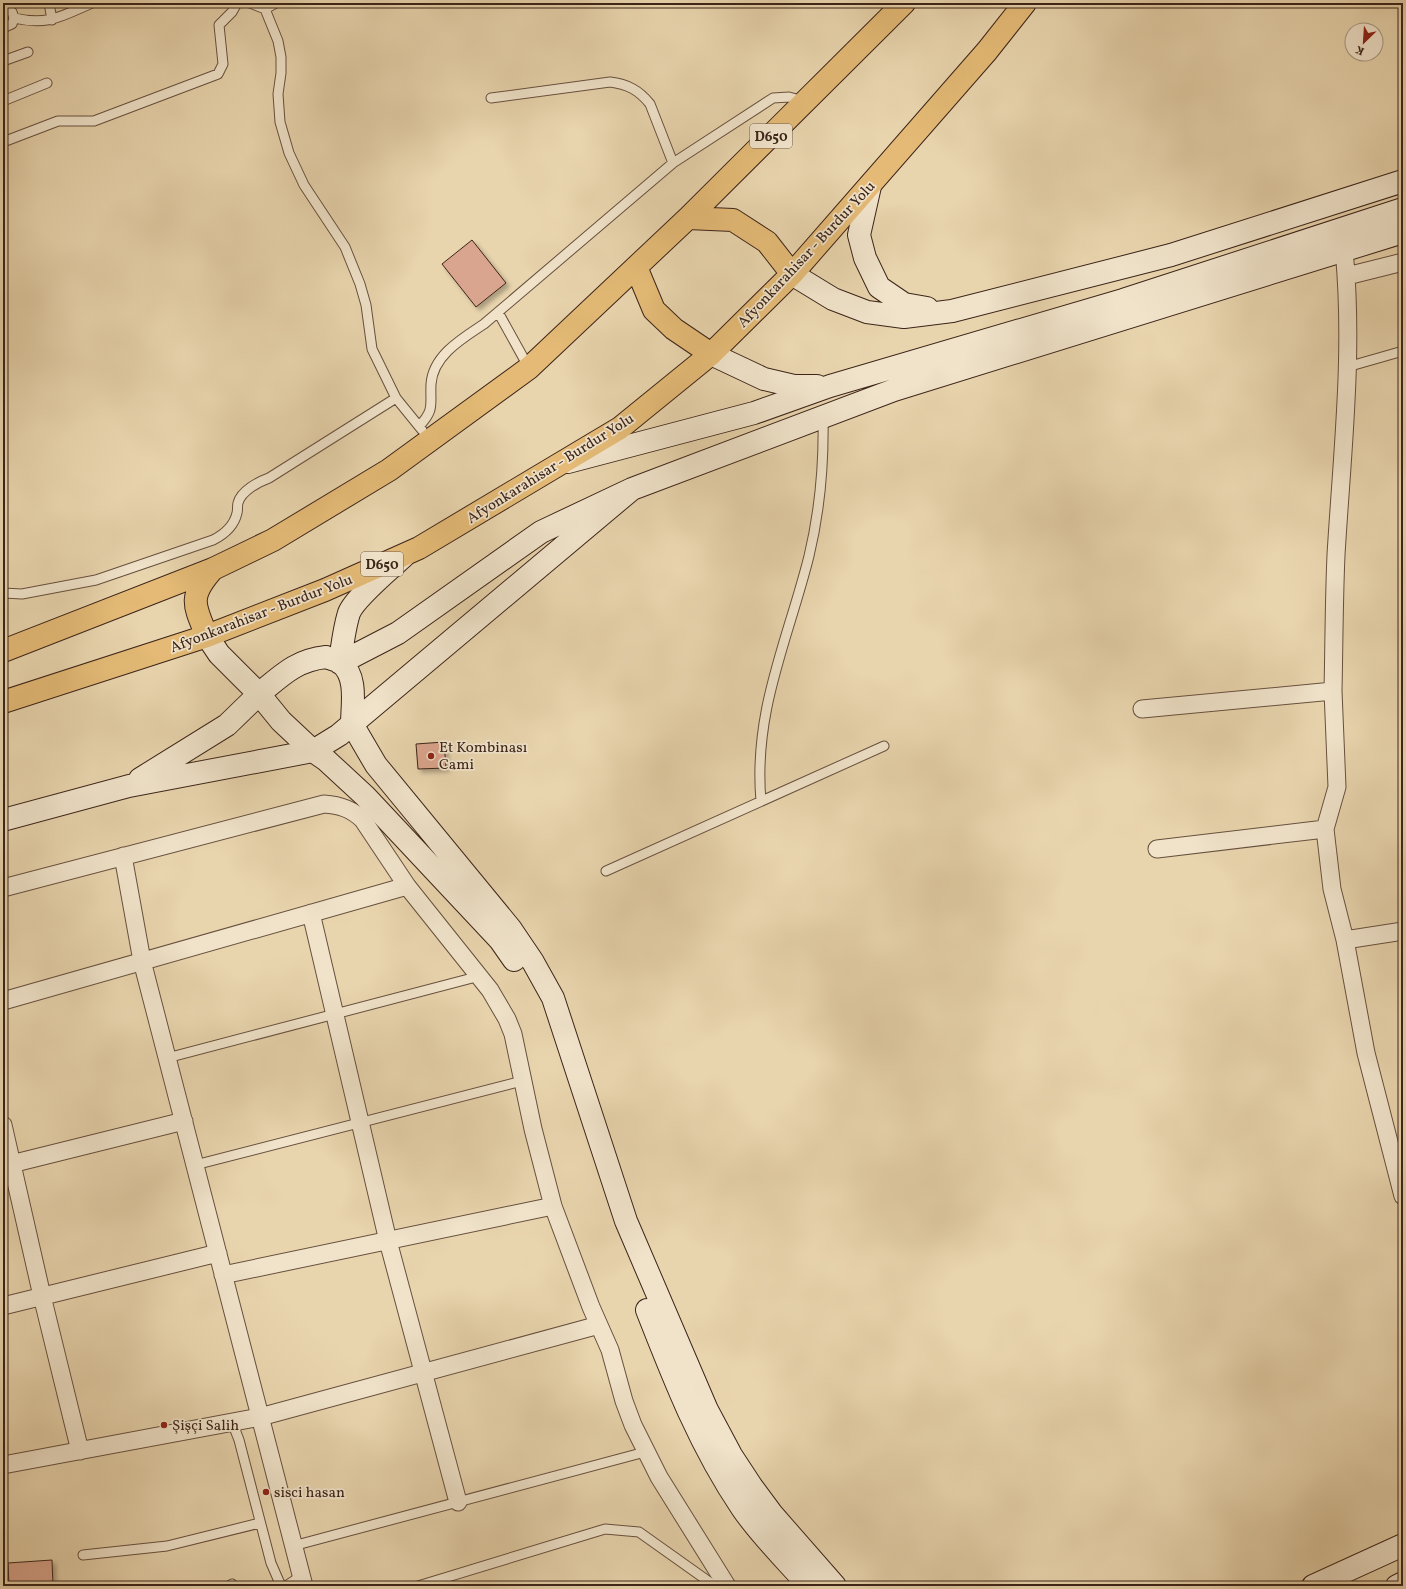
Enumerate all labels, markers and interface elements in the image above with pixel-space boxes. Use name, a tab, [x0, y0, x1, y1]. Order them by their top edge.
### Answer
north arrow	[1344, 22, 1384, 62]
text: K	[1354, 41, 1367, 58]
road number: D650	[750, 124, 792, 148]
street label: Afyonkarahisar - Burdur Yolu	[733, 177, 881, 333]
street label: Afyonkarahisar - Burdur Yolu	[463, 409, 639, 530]
road number: D650	[361, 552, 403, 576]
street label: Afyonkarahisar - Burdur Yolu	[167, 570, 356, 659]
place label: Et Kombinası Cami	[439, 738, 527, 776]
marker: Et Kombinası Cami	[426, 751, 436, 761]
place label: Şişçi Salih	[172, 1416, 239, 1437]
marker: Şişçi Salih	[159, 1420, 169, 1430]
place label: sisci hasan	[274, 1483, 345, 1504]
marker: sisci hasan	[261, 1487, 271, 1497]

